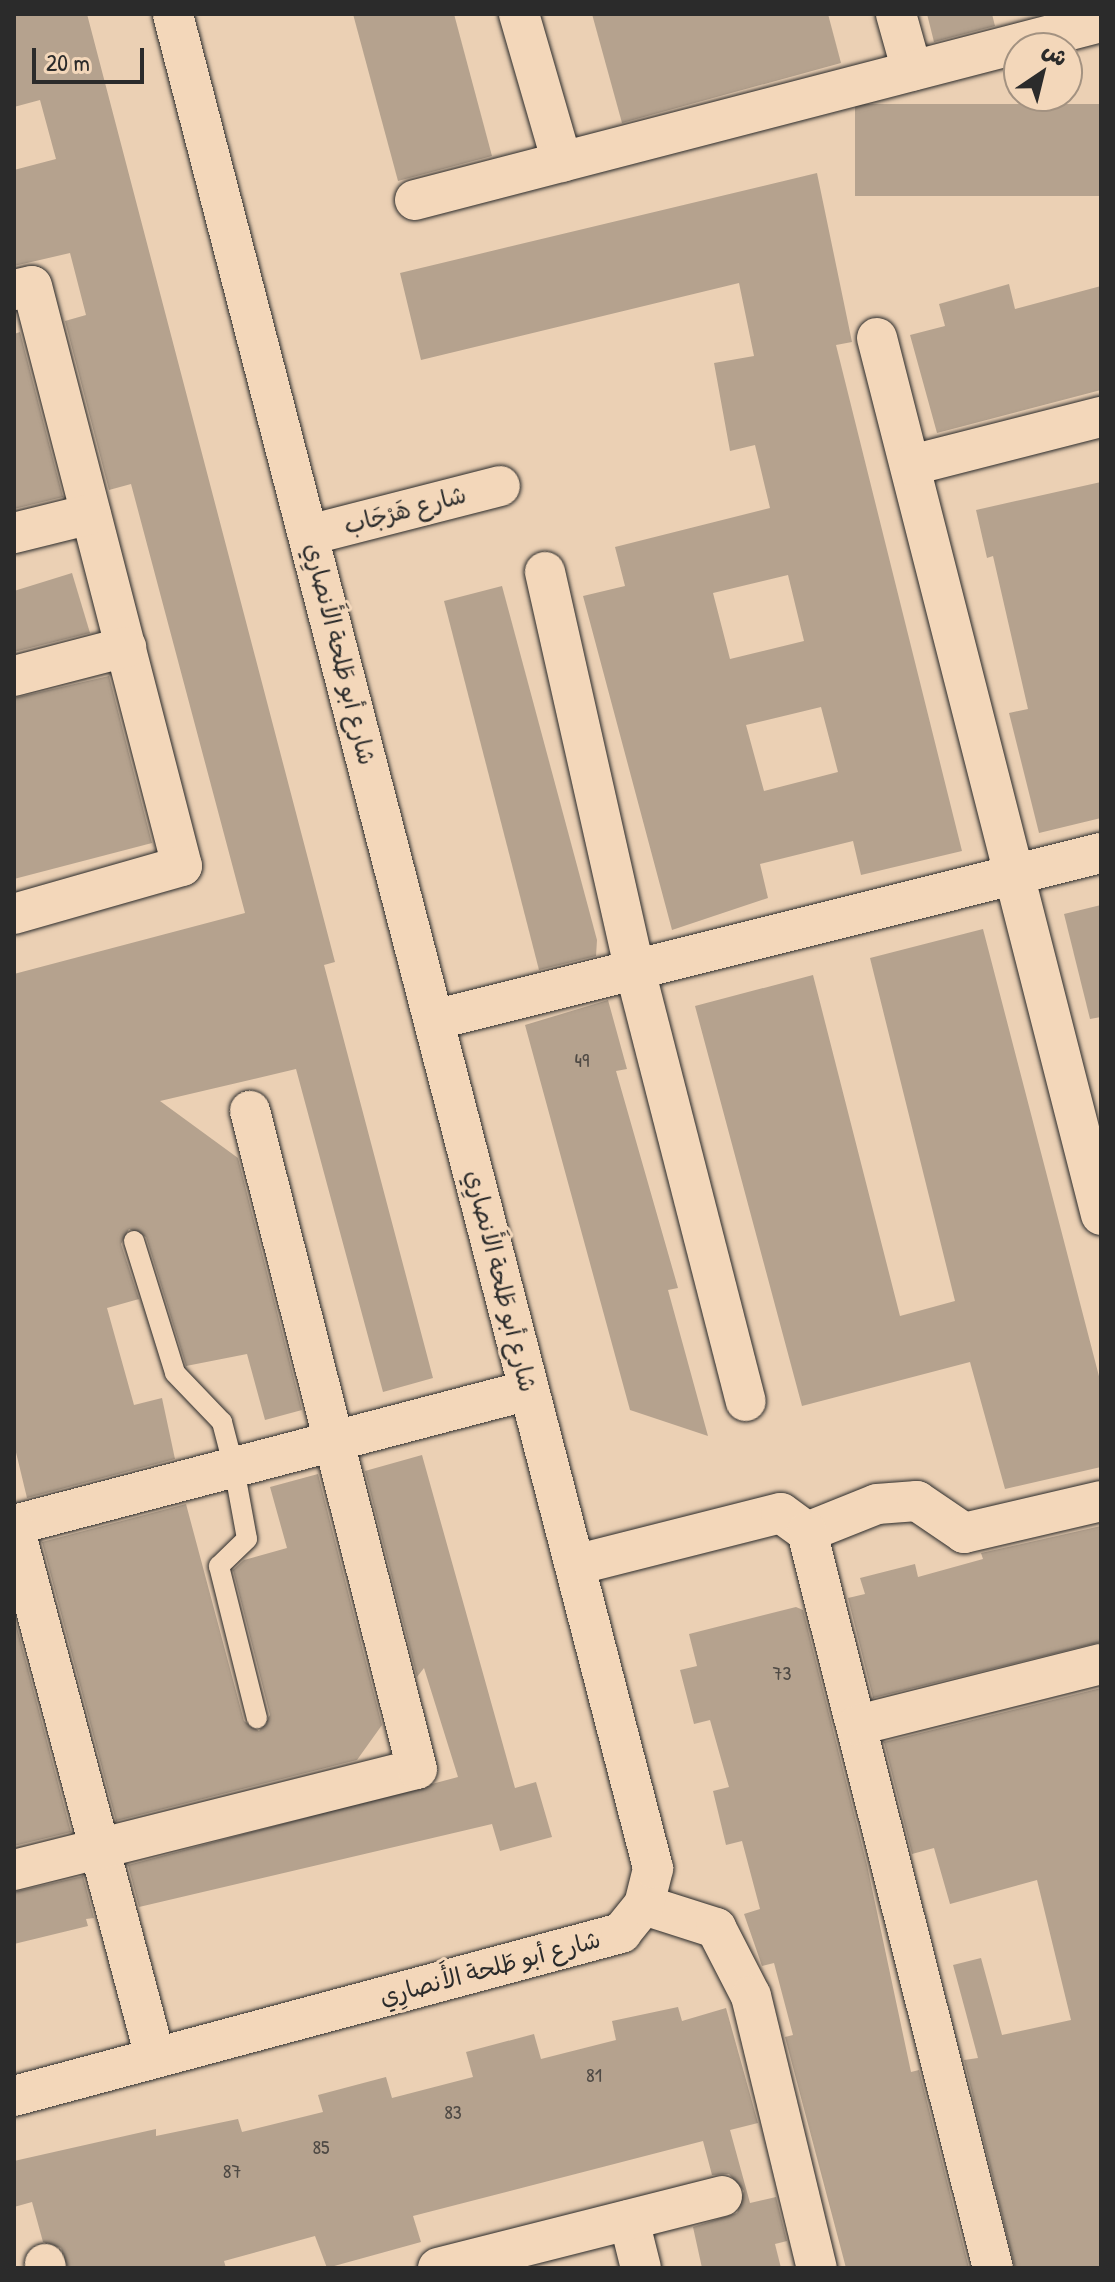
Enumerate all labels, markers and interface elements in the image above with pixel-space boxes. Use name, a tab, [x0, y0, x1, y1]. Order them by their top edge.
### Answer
scale bar	[36, 32, 148, 82]
north arrow	[1003, 32, 1083, 112]
text: ش	[1037, 35, 1074, 73]
text: 20 m	[46, 46, 90, 78]
street label: شارع هَرْجَاب	[341, 480, 469, 540]
street label: شارع أبو طَلحة الأَنصارِي	[298, 540, 382, 768]
house number: 49	[575, 1047, 589, 1071]
street label: شارع أبو طَلحة الأَنصارِي	[459, 1167, 543, 1395]
house number: 73	[773, 1660, 791, 1684]
street label: شارع أبو طَلحة الأَنصارِي	[376, 1925, 604, 2011]
house number: 81	[586, 2062, 602, 2086]
house number: 83	[444, 2099, 462, 2123]
house number: 85	[312, 2134, 330, 2158]
house number: 87	[223, 2158, 241, 2182]

